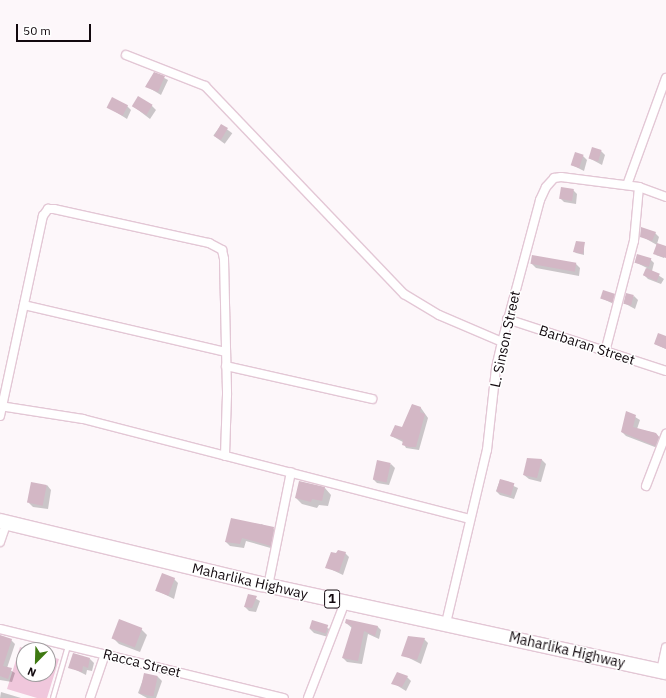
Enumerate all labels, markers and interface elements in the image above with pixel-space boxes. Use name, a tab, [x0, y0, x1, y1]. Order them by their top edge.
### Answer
scale bar	[18, 16, 93, 42]
text: 50 m	[23, 23, 51, 38]
street label: L. Sinson Street	[487, 289, 523, 389]
street label: Barbaran Street	[537, 322, 637, 368]
street label: Maharlika Highway	[190, 559, 310, 603]
road number: 1	[324, 588, 340, 610]
street label: Maharlika Highway	[507, 628, 627, 672]
north arrow	[16, 642, 56, 682]
street label: Racca Street	[101, 645, 183, 681]
text: N	[25, 664, 38, 680]

